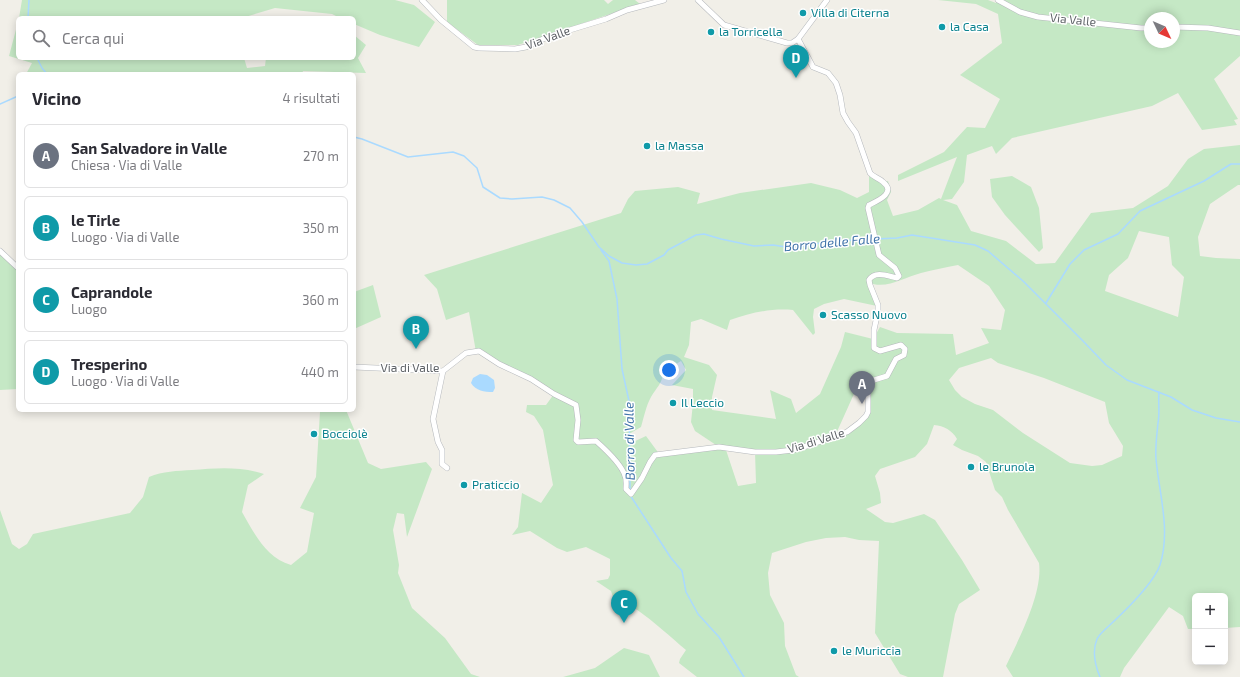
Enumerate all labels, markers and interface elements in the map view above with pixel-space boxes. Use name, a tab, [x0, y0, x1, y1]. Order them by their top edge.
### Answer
place label: Villa di Citerna	[811, 5, 889, 19]
marker: Villa di Citerna	[798, 8, 808, 18]
street label: Via Valle	[1049, 10, 1097, 28]
north arrow	[1144, 12, 1180, 48]
search box	[16, 16, 356, 60]
place label: la Casa	[950, 19, 989, 33]
marker: la Casa	[937, 22, 947, 32]
street label: Via Valle	[523, 23, 572, 52]
place label: la Torricella	[719, 24, 783, 38]
icon: search	[30, 27, 52, 49]
marker: la Torricella	[706, 27, 716, 37]
text: Cerca qui	[62, 29, 124, 47]
pin: D	[783, 45, 809, 78]
text: Vicino	[32, 88, 81, 108]
text: 4 risultati	[283, 90, 340, 106]
place label: la Massa	[655, 138, 704, 152]
text: San Salvadore in Valle	[71, 139, 227, 157]
marker: la Massa	[642, 141, 652, 151]
text: A	[42, 148, 50, 164]
text: 270 m	[303, 148, 339, 164]
text: Chiesa · Via di Valle	[71, 157, 182, 173]
text: le Tirle	[71, 211, 120, 229]
text: B	[42, 220, 50, 236]
text: 350 m	[303, 220, 339, 236]
text: Luogo · Via di Valle	[71, 229, 179, 245]
water label: Borro delle Falle	[783, 230, 881, 254]
text: Caprandole	[71, 283, 152, 301]
text: C	[42, 292, 50, 308]
text: 360 m	[302, 292, 339, 308]
text: Luogo	[71, 301, 107, 317]
place label: Scasso Nuovo	[831, 307, 907, 321]
marker: Scasso Nuovo	[818, 310, 828, 320]
pin: B	[403, 316, 429, 349]
text: Tresperino	[71, 355, 147, 373]
street label: Via di Valle	[381, 360, 439, 374]
your location	[659, 360, 679, 380]
text: D	[42, 364, 50, 380]
text: 440 m	[301, 364, 339, 380]
pin: A	[849, 371, 875, 404]
text: Luogo · Via di Valle	[71, 373, 179, 389]
place label: Il Leccio	[681, 395, 724, 409]
marker: Il Leccio	[668, 398, 678, 408]
water label: Borro di Valle	[620, 402, 638, 480]
street label: Via di Valle	[785, 425, 846, 455]
place label: Bocciolè	[322, 426, 368, 440]
marker: Bocciolè	[309, 429, 319, 439]
place label: le Brunola	[979, 459, 1035, 473]
marker: le Brunola	[966, 462, 976, 472]
place label: Praticcio	[472, 477, 520, 491]
marker: Praticcio	[459, 480, 469, 490]
pin: C	[611, 590, 637, 623]
map controls	[1192, 593, 1228, 665]
button: +	[1192, 593, 1228, 629]
button: −	[1192, 629, 1228, 665]
place label: le Muriccia	[842, 643, 901, 657]
marker: le Muriccia	[829, 646, 839, 656]

